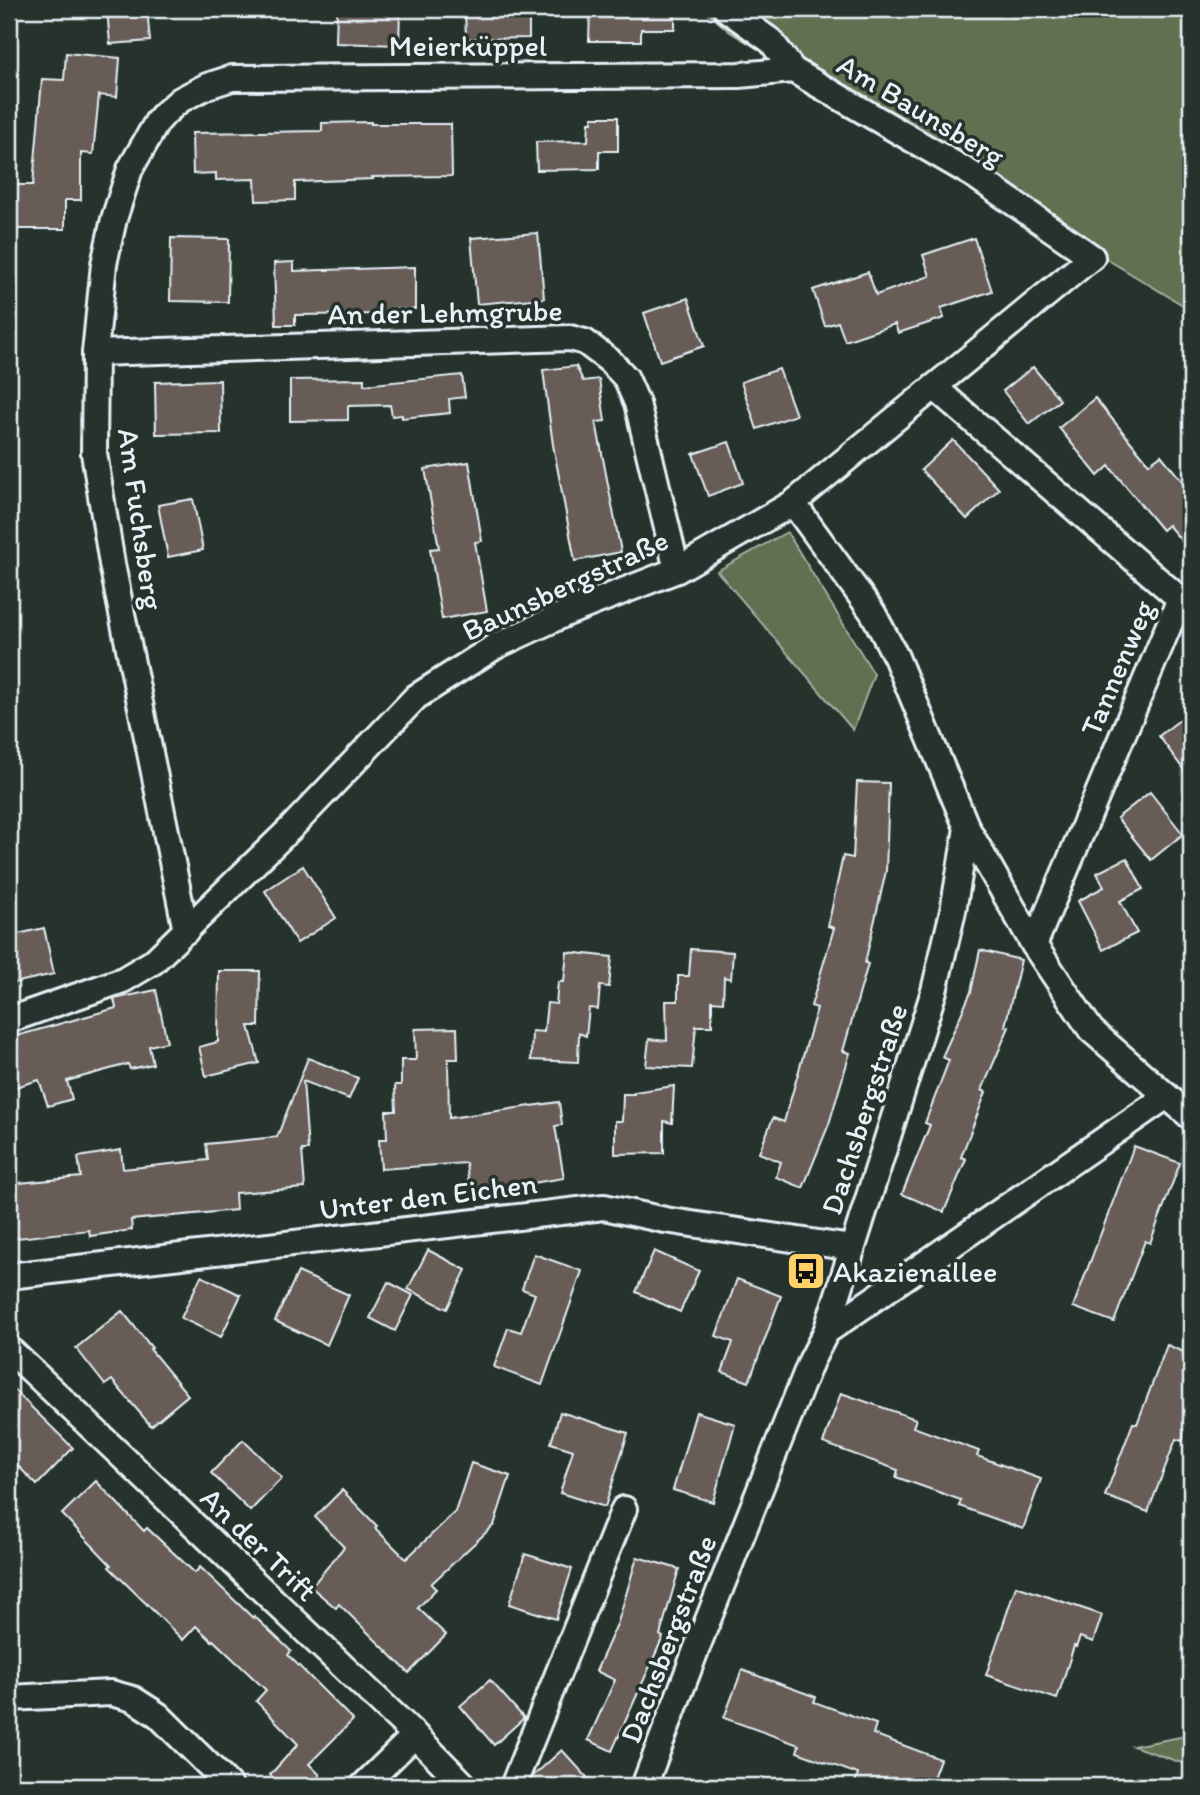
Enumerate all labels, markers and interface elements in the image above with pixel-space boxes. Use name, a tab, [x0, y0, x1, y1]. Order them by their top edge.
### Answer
street label: Meierküppel	[389, 27, 548, 64]
street label: Am Baunsberg	[831, 46, 1012, 175]
street label: An der Lehmgrube	[327, 291, 563, 333]
street label: Am Fuchsberg	[110, 426, 172, 613]
street label: Baunsbergstraße	[456, 521, 674, 649]
street label: Tannenweg	[1072, 594, 1162, 741]
street label: Dachsbergstraße	[812, 999, 916, 1219]
street label: Unter den Eichen	[317, 1164, 539, 1228]
bus stop icon: Akazienallee	[785, 1250, 827, 1292]
place label: Akazienallee	[833, 1253, 997, 1290]
street label: An der Trift	[193, 1479, 325, 1609]
street label: Dachsbergstraße	[611, 1530, 725, 1748]

